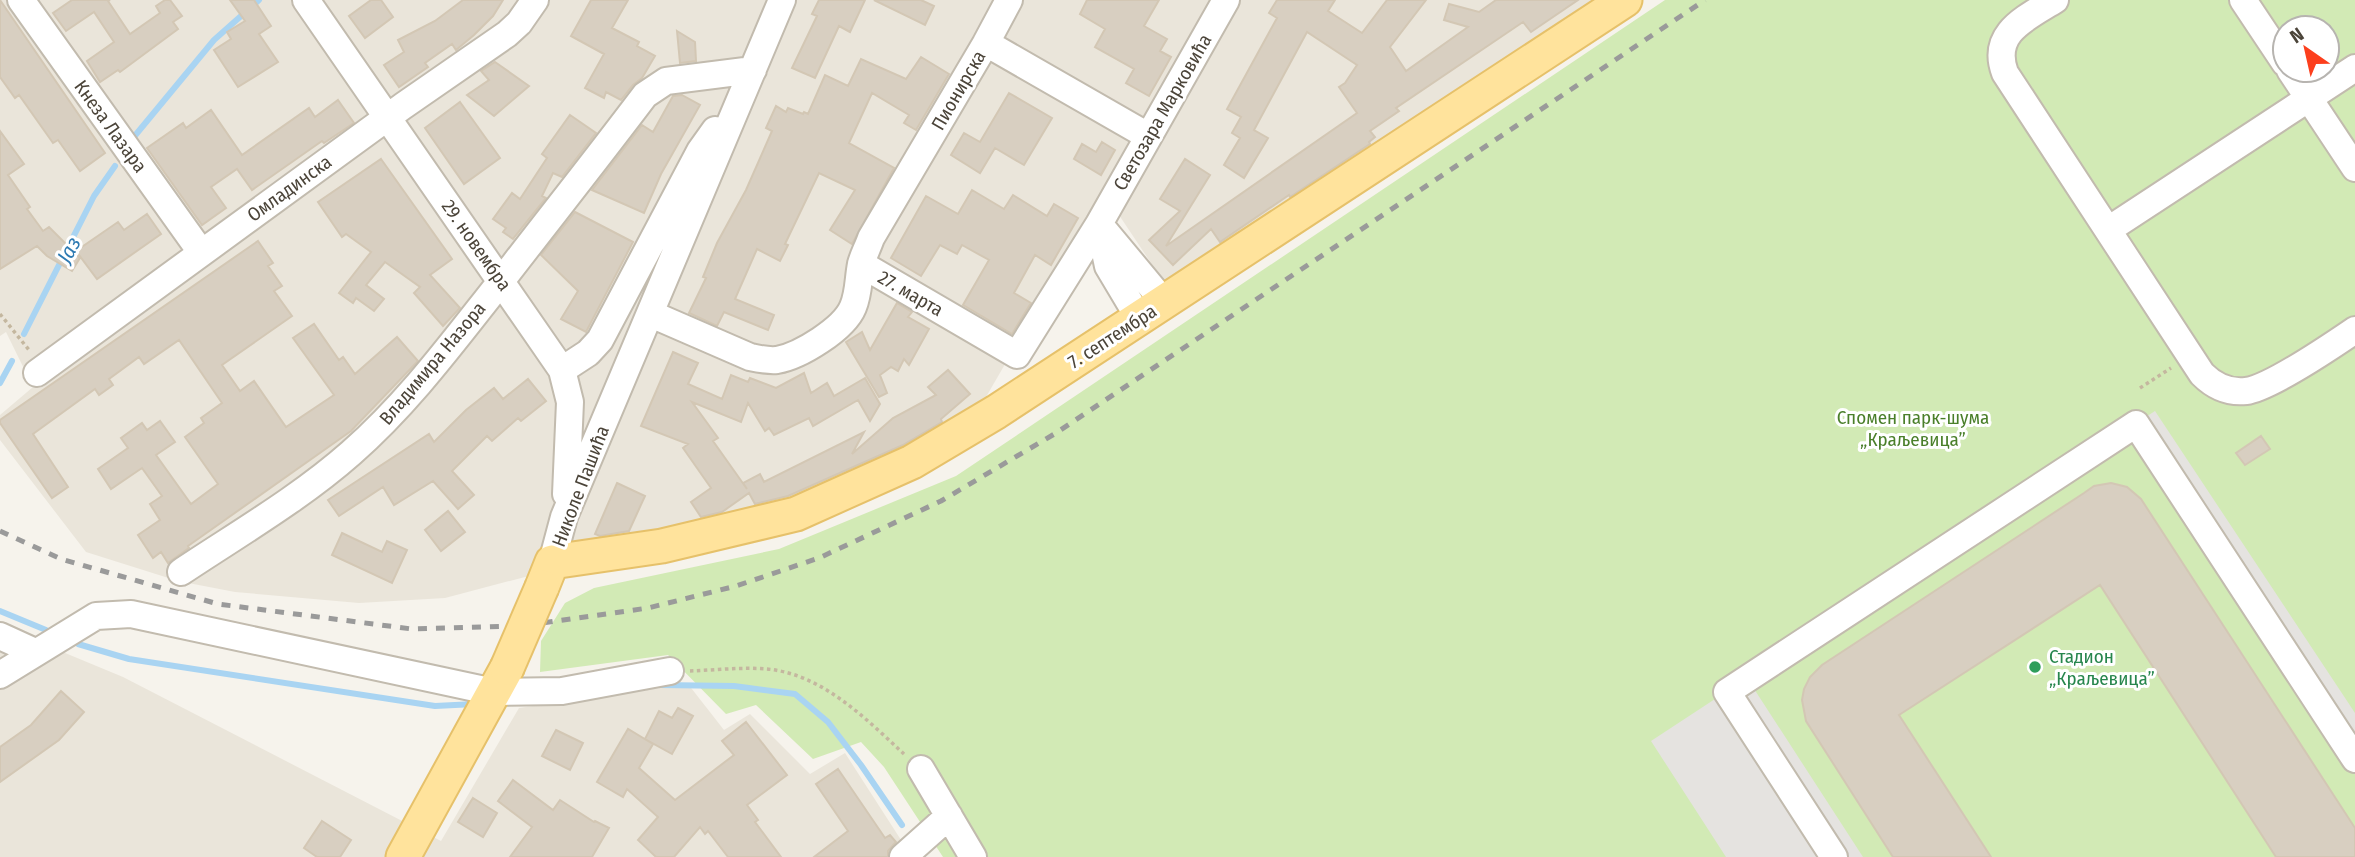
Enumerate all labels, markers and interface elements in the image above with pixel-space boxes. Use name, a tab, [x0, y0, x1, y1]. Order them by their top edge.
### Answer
north arrow	[2271, 14, 2341, 84]
text: N	[2286, 23, 2308, 48]
street label: Светозара Марковића	[1108, 30, 1217, 195]
street label: Пионирска	[926, 46, 990, 134]
street label: Кнеза Лазара	[69, 76, 152, 177]
street label: Омладинска	[243, 150, 336, 227]
street label: 29. новембра	[437, 195, 516, 295]
water label: Јаз	[51, 232, 87, 268]
street label: 27. марта	[874, 266, 947, 321]
street label: Владимира Назора	[374, 297, 490, 429]
street label: 7. септембра	[1064, 299, 1161, 373]
park label: Спомен парк-шума „Краљевица”	[1837, 406, 1989, 451]
street label: Николе Пашића	[547, 422, 614, 550]
place label: Стадион „Краљевица”	[2049, 645, 2155, 690]
marker: Стадион „Краљевица”	[2027, 659, 2043, 675]

